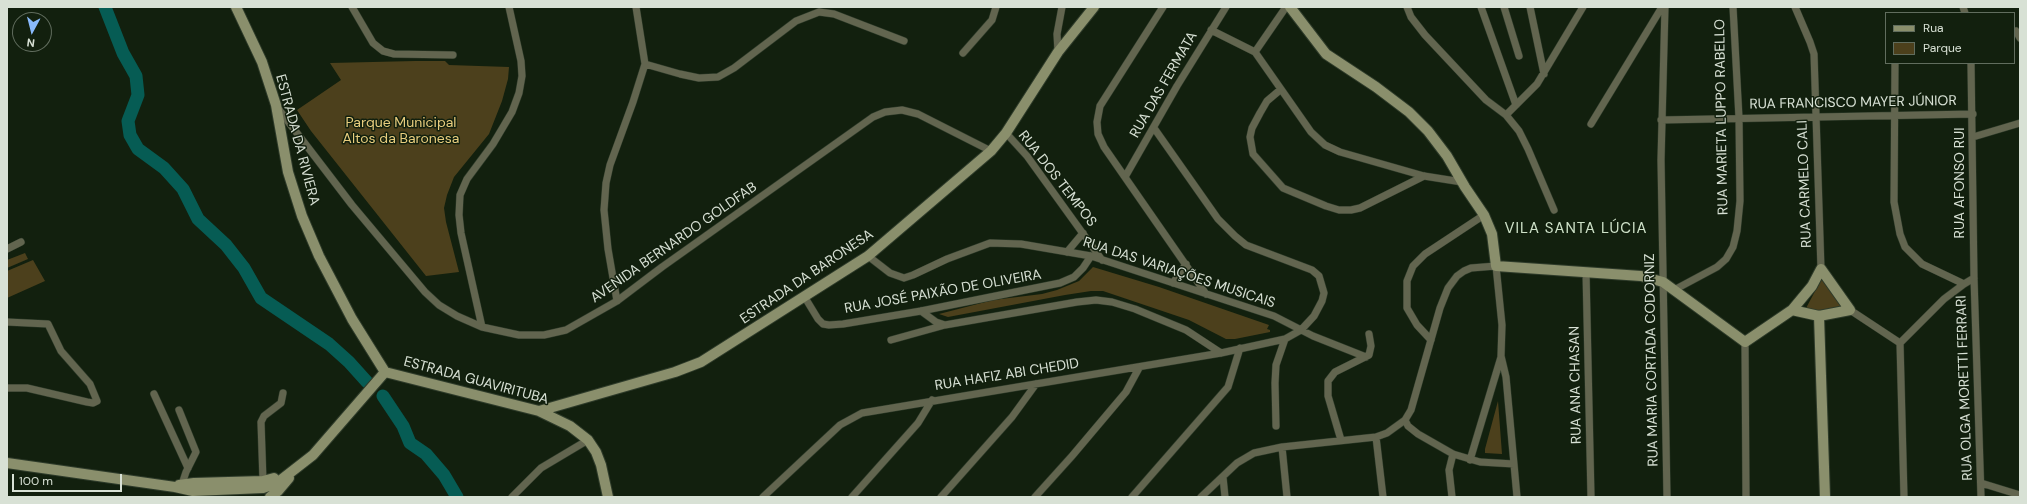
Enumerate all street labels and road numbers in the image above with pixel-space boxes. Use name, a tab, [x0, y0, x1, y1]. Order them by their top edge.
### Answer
street label: RUA MARIETA LUPPO RABELLO	[1712, 19, 1732, 215]
street label: RUA DAS FERMATA	[1127, 29, 1201, 141]
street label: ESTRADA DA RIVIERA	[271, 73, 323, 207]
street label: RUA FRANCISCO MAYER JÚNIOR	[1749, 93, 1957, 113]
street label: RUA CARMELO CALI	[1794, 120, 1816, 248]
street label: RUA DOS TEMPOS	[1014, 128, 1100, 230]
street label: RUA AFONSO RUI	[1952, 128, 1968, 238]
street label: AVENIDA BERNARDO GOLDFAB	[588, 179, 760, 307]
street label: ESTRADA DA BARONESA	[737, 226, 877, 328]
street label: RUA DAS VARIAÇÕES MUSICAIS	[1081, 234, 1277, 312]
street label: RUA MARIA CORTADA CODORNIZ	[1642, 253, 1662, 467]
street label: RUA JOSÉ PAIXÃO DE OLIVEIRA	[843, 266, 1043, 318]
street label: RUA OLGA MORETTI FERRARI	[1953, 295, 1977, 481]
street label: RUA ANA CHASAN	[1567, 326, 1585, 444]
street label: ESTRADA GUAVIRITUBA	[402, 354, 550, 408]
street label: RUA HAFIZ ABI CHEDID	[934, 355, 1080, 395]

